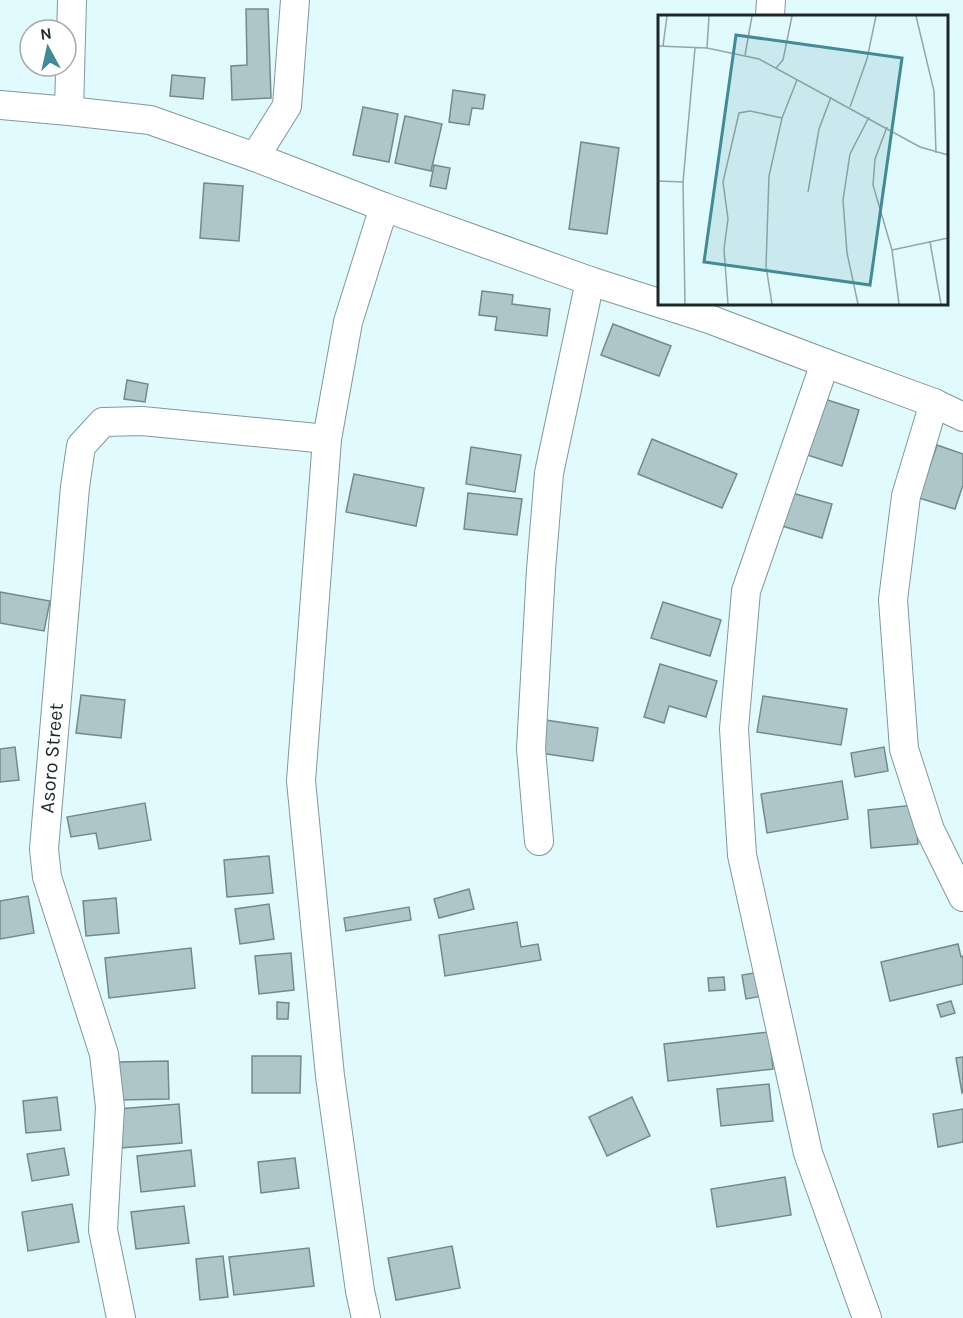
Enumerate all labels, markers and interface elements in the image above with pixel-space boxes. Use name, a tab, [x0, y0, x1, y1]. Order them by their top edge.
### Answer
inset map	[658, 15, 948, 304]
north arrow	[18, 18, 78, 78]
text: N	[39, 23, 53, 44]
street label: Asoro Street	[35, 701, 68, 814]

